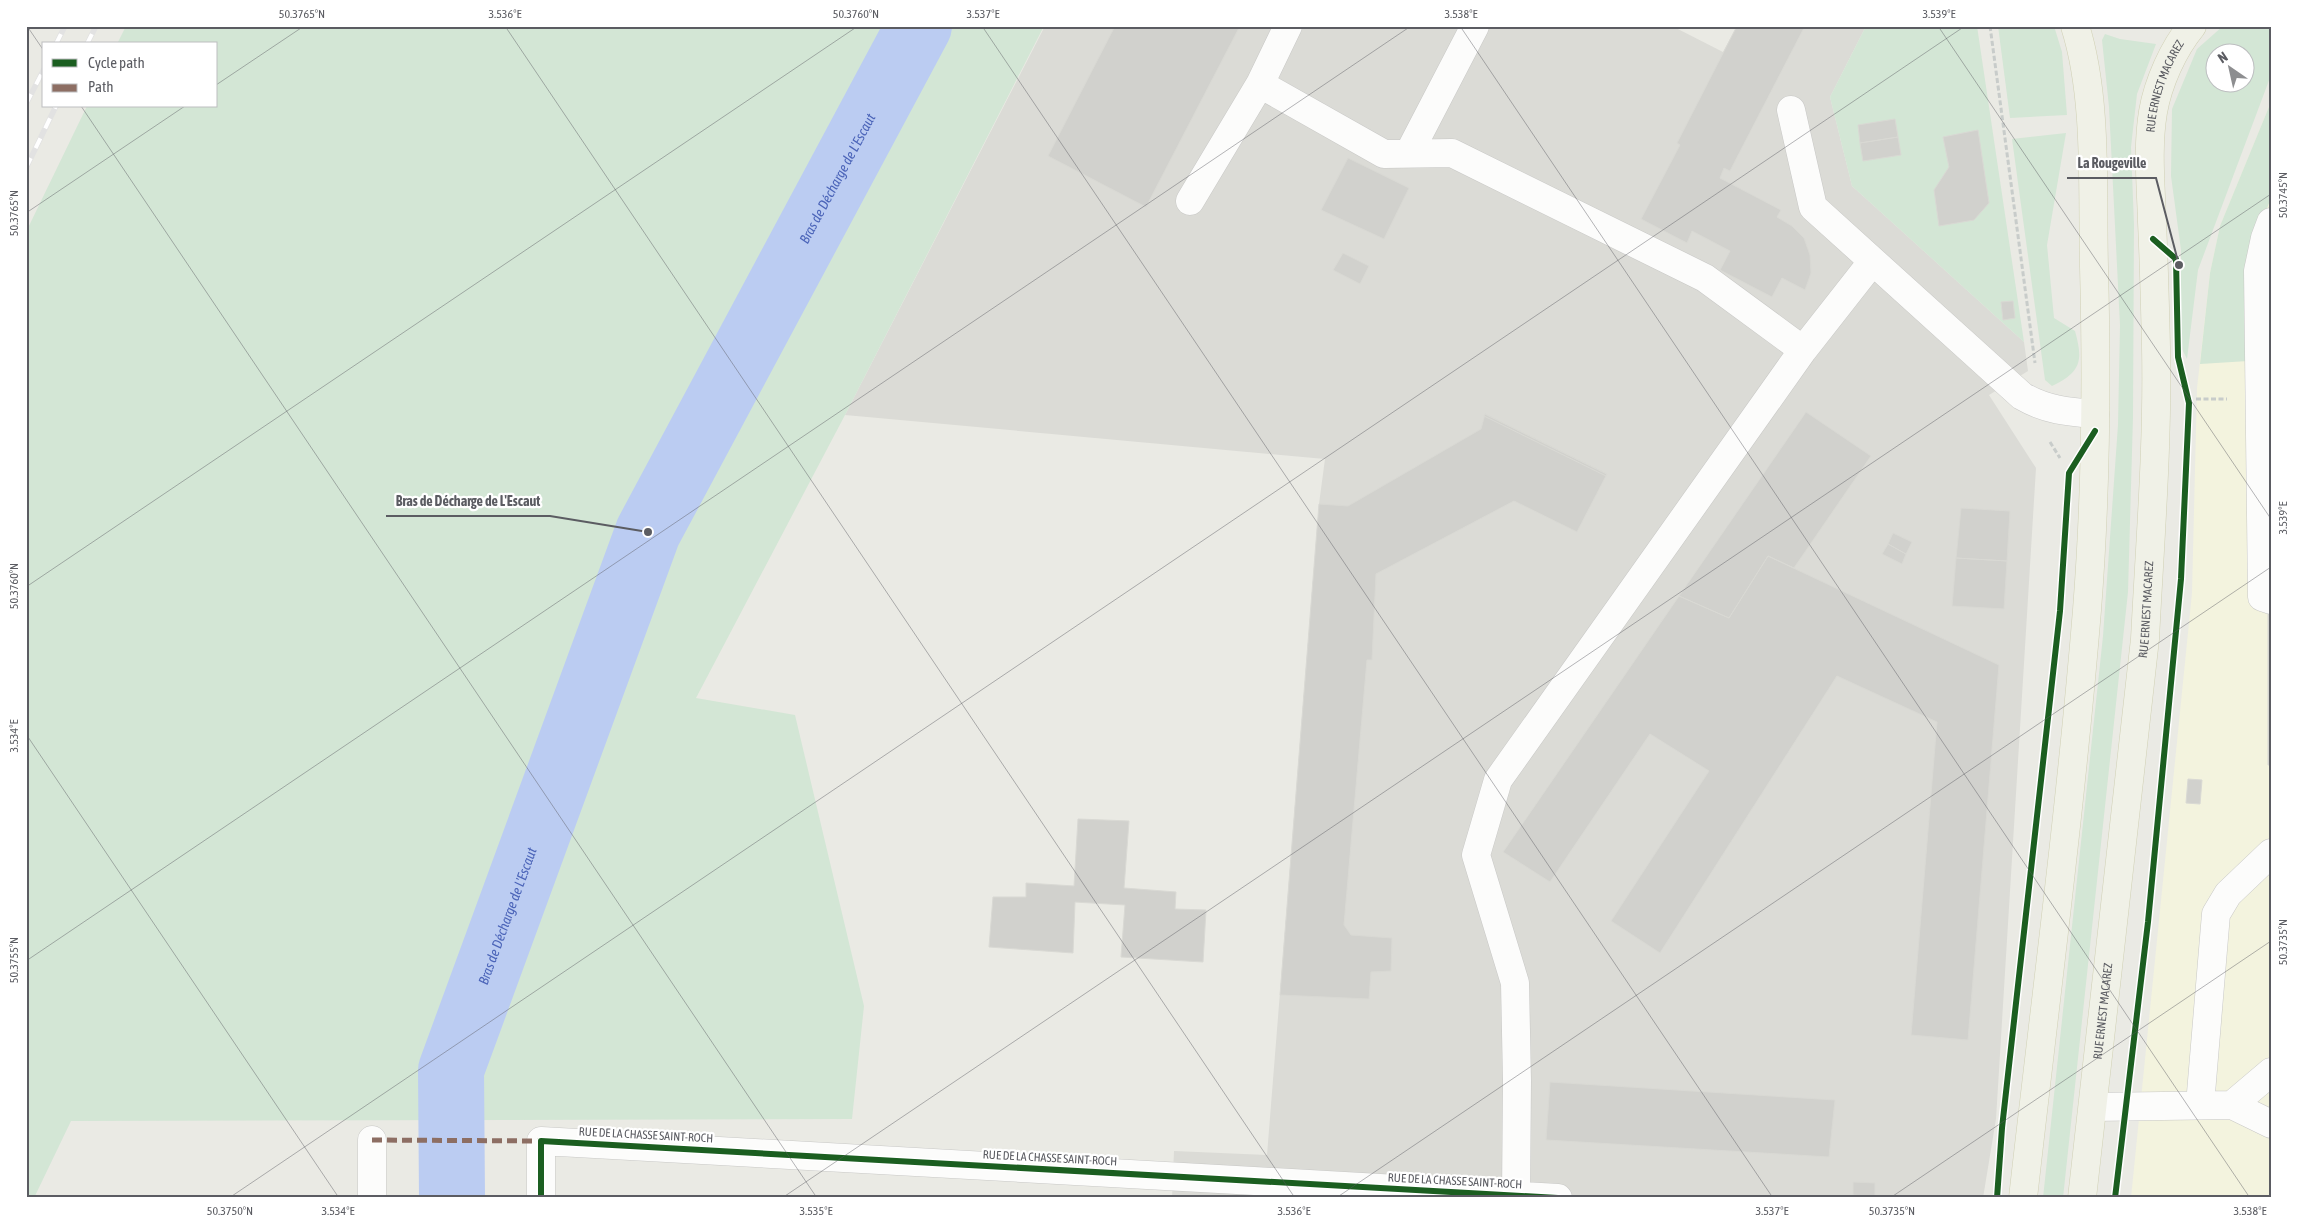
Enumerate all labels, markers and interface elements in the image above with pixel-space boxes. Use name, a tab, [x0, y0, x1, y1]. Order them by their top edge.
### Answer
text: 50.3765°N	[279, 7, 325, 21]
text: 3.536°E	[488, 7, 522, 21]
text: 50.3760°N	[833, 7, 879, 21]
text: 3.537°E	[966, 7, 1000, 21]
text: 3.538°E	[1444, 7, 1478, 21]
text: 3.539°E	[1922, 7, 1956, 21]
street label: RUE ERNEST MACAREZ	[2144, 37, 2187, 133]
legend	[42, 42, 218, 108]
north arrow	[2204, 42, 2254, 92]
text: N	[2215, 48, 2231, 66]
text: Cycle path	[88, 54, 145, 71]
text: Path	[88, 78, 114, 95]
water label: Bras de Décharge de L'Escaut	[796, 111, 879, 246]
callout: La Rougeville	[2067, 149, 2156, 178]
text: La Rougeville	[2078, 155, 2146, 171]
text: 50.3745°N	[2276, 172, 2290, 218]
text: 50.3765°N	[7, 190, 21, 236]
callout: Bras de Décharge de L'Escaut	[386, 487, 550, 516]
text: Bras de Décharge de L'Escaut	[396, 493, 540, 509]
text: 3.539°E	[2276, 501, 2290, 535]
street label: RUE ERNEST MACAREZ	[2136, 560, 2156, 659]
text: 50.3760°N	[7, 563, 21, 609]
text: 3.534°E	[7, 719, 21, 753]
water label: Bras de Décharge de L'Escaut	[475, 845, 540, 987]
text: 50.3735°N	[2276, 919, 2290, 965]
text: 50.3755°N	[7, 937, 21, 983]
street label: RUE ERNEST MACAREZ	[2091, 962, 2116, 1060]
street label: RUE DE LA CHASSE SAINT-ROCH	[578, 1124, 714, 1146]
street label: RUE DE LA CHASSE SAINT-ROCH	[982, 1147, 1118, 1169]
street label: RUE DE LA CHASSE SAINT-ROCH	[1387, 1170, 1523, 1192]
text: 50.3750°N	[207, 1204, 253, 1218]
text: 3.534°E	[321, 1204, 355, 1218]
text: 3.535°E	[799, 1204, 833, 1218]
text: 3.536°E	[1277, 1204, 1311, 1218]
text: 3.537°E	[1755, 1204, 1789, 1218]
text: 50.3735°N	[1869, 1204, 1915, 1218]
text: 3.538°E	[2233, 1204, 2267, 1218]

